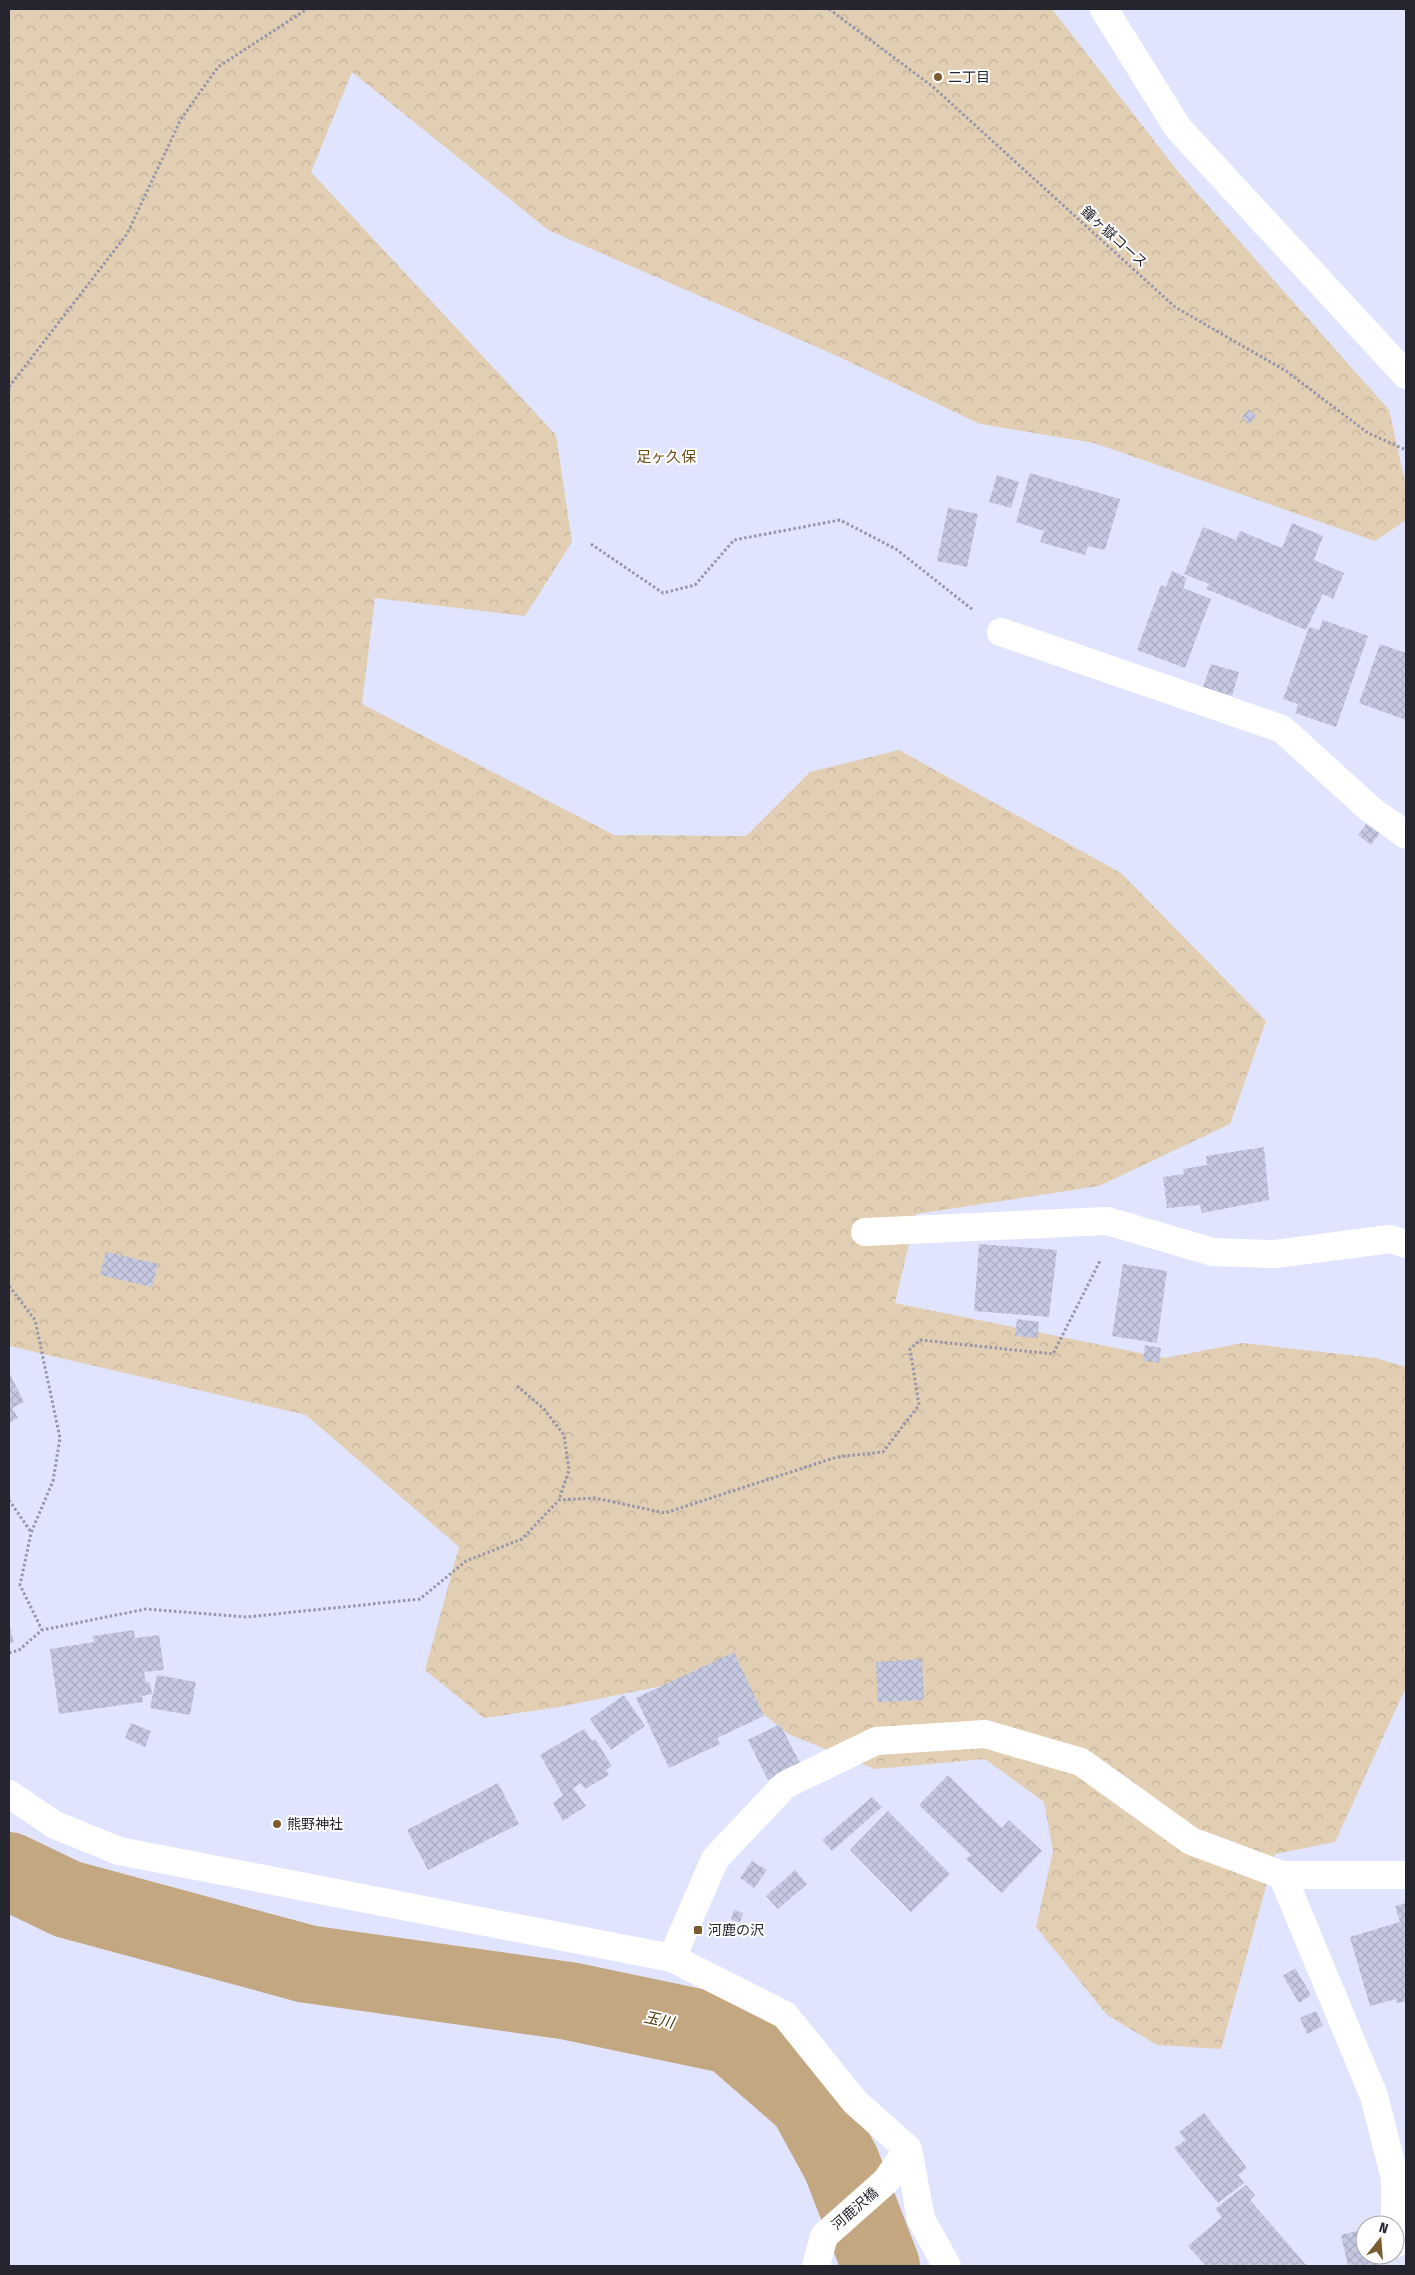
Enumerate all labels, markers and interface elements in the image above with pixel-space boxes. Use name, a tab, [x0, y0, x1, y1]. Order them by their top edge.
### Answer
place label: 二丁目	[948, 69, 990, 86]
marker: 二丁目	[932, 71, 944, 83]
street label: 鐘ヶ嶽コース	[1077, 203, 1151, 271]
district label: 足ヶ久保	[636, 448, 696, 466]
place label: 熊野神社	[287, 1816, 343, 1833]
marker: 熊野神社	[271, 1818, 283, 1830]
place label: 河鹿の沢	[708, 1922, 764, 1939]
marker: 河鹿の沢	[692, 1924, 704, 1936]
water label: 玉川	[642, 2008, 677, 2032]
street label: 河鹿沢橋	[828, 2184, 882, 2234]
north arrow	[1355, 2215, 1405, 2265]
text: N	[1377, 2219, 1390, 2237]

